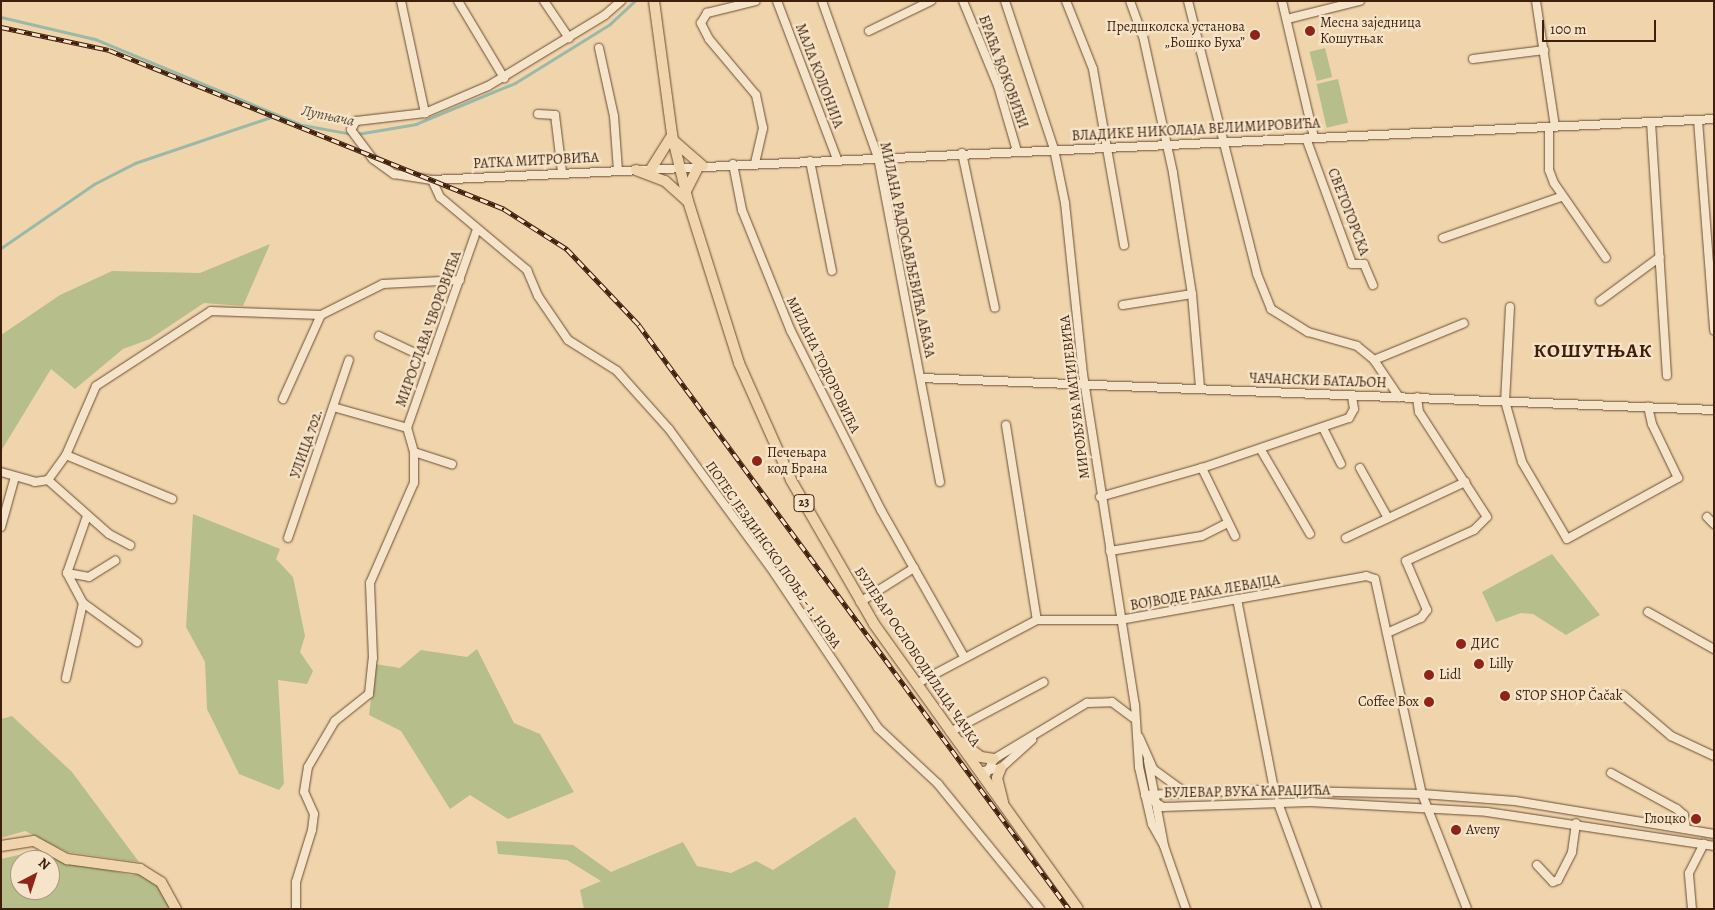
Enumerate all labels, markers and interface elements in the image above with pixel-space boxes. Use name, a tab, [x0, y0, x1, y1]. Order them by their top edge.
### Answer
scale bar	[1545, 10, 1659, 42]
street label: БРАЋА ЂОКОВИЋИ	[975, 13, 1031, 131]
place label: Месна заједница Кошутњак	[1320, 15, 1421, 48]
place label: Предшколска установа „Бошко Буха”	[1106, 19, 1245, 52]
text: 100 m	[1550, 19, 1587, 39]
street label: МАЛА КОЛОНИЈА	[791, 21, 847, 131]
marker: Месна заједница Кошутњак	[1304, 25, 1316, 37]
marker: Предшколска установа „Бошко Буха”	[1249, 29, 1261, 41]
water label: Лупњача	[300, 102, 356, 130]
street label: ВЛАДИКЕ НИКОЛАЈА ВЕЛИМИРОВИЋА	[1071, 115, 1321, 145]
street label: МИЛАНА РАДОСАВЉЕВИЋА АБАЗА	[876, 141, 938, 359]
street label: РАТКА МИТРОВИЋА	[473, 149, 599, 173]
street label: СВЕТОГОРСКА	[1324, 166, 1372, 258]
street label: МИРОСЛАВА ЧВОРОВИЋА	[393, 249, 465, 409]
street label: МИЛАНА ТОДОРОВИЋА	[783, 294, 863, 436]
street label: МИРОЉУБА МАТИЈЕВИЋА	[1057, 314, 1093, 480]
district label: КОШУТЊАК	[1533, 341, 1653, 363]
street label: ЧАЧАНСКИ БАТАЉОН	[1249, 370, 1387, 392]
street label: УЛИЦА 702.	[287, 407, 327, 481]
place label: Печењара код Брана	[767, 445, 827, 478]
marker: Печењара код Брана	[751, 455, 763, 467]
street label: ПОТЕС ЈЕЗДИНСКО ПОЉЕ - 1. НОВА	[701, 458, 845, 652]
road number: 23	[793, 493, 815, 512]
street label: БУЛЕВАР ОСЛОБОДИЛАЦА ЧАЧКА	[850, 564, 984, 750]
street label: ВОЈВОДЕ РАКА ЛЕВАЈЦА	[1129, 572, 1281, 614]
place label: ДИС	[1471, 636, 1499, 652]
marker: ДИС	[1455, 638, 1467, 650]
place label: Lilly	[1489, 656, 1513, 672]
marker: Lilly	[1473, 658, 1485, 670]
place label: Lidl	[1439, 667, 1461, 683]
marker: Lidl	[1423, 669, 1435, 681]
place label: STOP SHOP Čačak	[1515, 688, 1623, 704]
marker: STOP SHOP Čačak	[1499, 690, 1511, 702]
place label: Coffee Box	[1358, 694, 1419, 710]
marker: Coffee Box	[1423, 696, 1435, 708]
street label: БУЛЕВАР ВУКА КАРАЏИЋА	[1164, 782, 1330, 802]
place label: Глоцко	[1644, 811, 1686, 827]
marker: Глоцко	[1690, 813, 1702, 825]
place label: Aveny	[1466, 822, 1500, 838]
marker: Aveny	[1450, 824, 1462, 836]
north arrow	[10, 850, 60, 900]
text: N	[34, 853, 54, 874]

